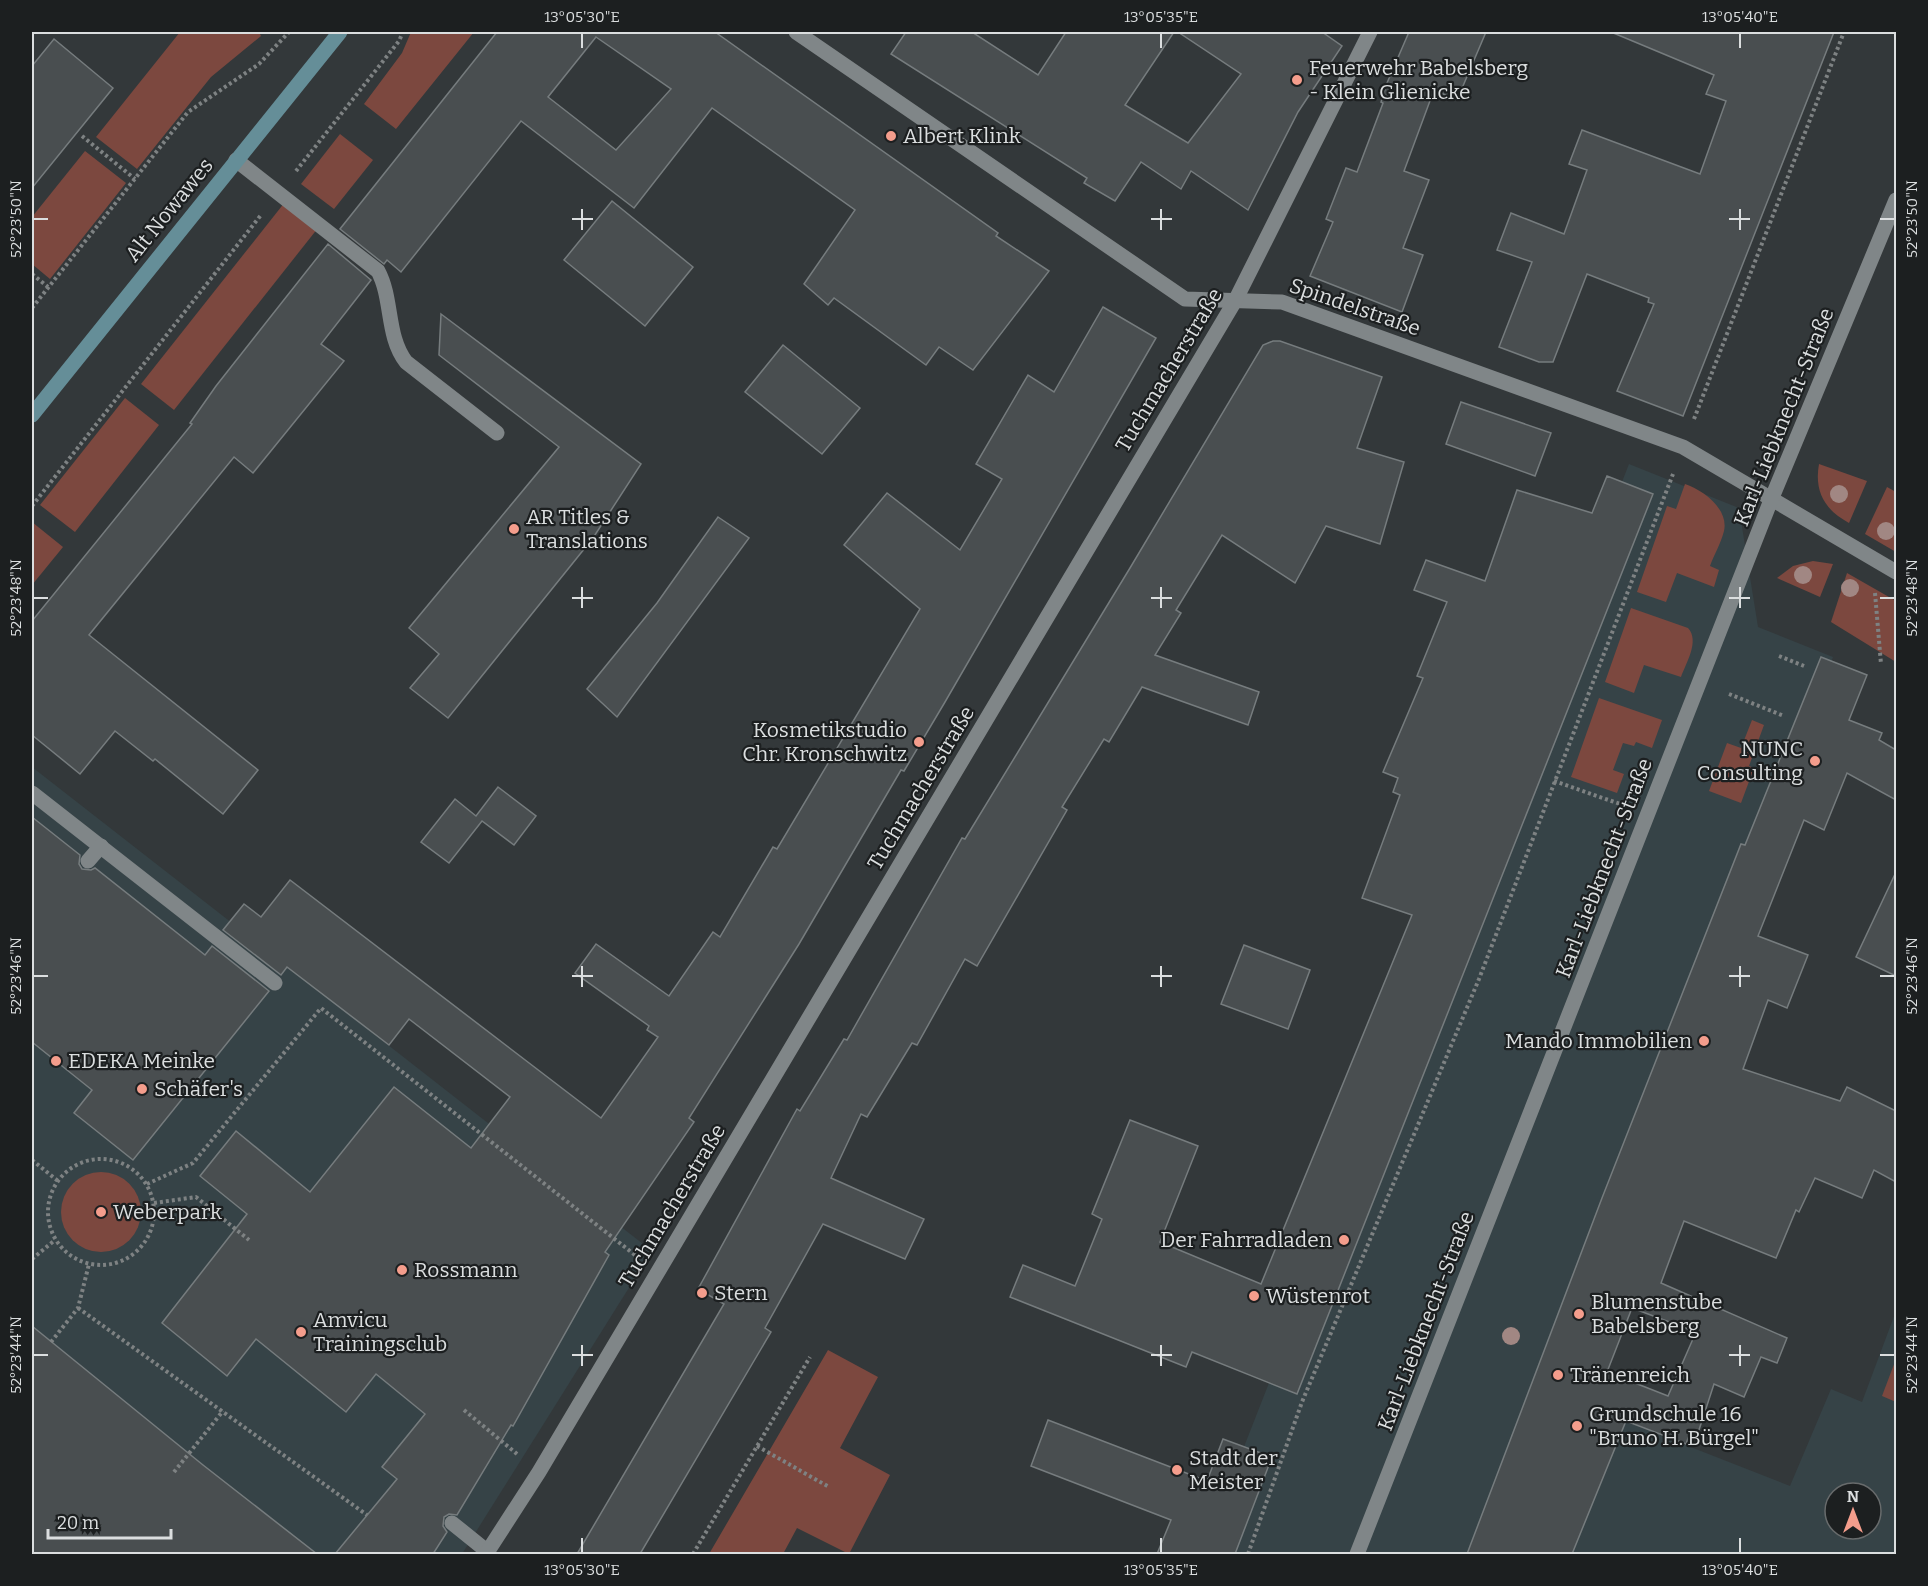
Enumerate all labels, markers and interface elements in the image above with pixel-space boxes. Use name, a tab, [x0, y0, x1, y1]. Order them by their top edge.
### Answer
text: 13°05'30"E	[544, 8, 620, 26]
text: 13°05'35"E	[1124, 8, 1198, 26]
text: 13°05'40"E	[1702, 8, 1778, 26]
place label: Feuerwehr Babelsberg - Klein Glienicke	[1309, 55, 1528, 105]
marker: Feuerwehr Babelsberg - Klein Glienicke	[1290, 73, 1304, 87]
place label: Albert Klink	[903, 123, 1021, 149]
marker: Albert Klink	[884, 129, 898, 143]
street label: Alt Nowawes	[119, 153, 219, 267]
text: 52°23'50"N	[7, 180, 25, 258]
text: 52°23'50"N	[1903, 180, 1921, 258]
street label: Spindelstraße	[1286, 272, 1424, 342]
street label: Tuchmacherstraße	[1110, 283, 1228, 457]
street label: Karl-Liebknecht-Straße	[1728, 304, 1840, 530]
place label: AR Titles & Translations	[526, 504, 648, 554]
marker: AR Titles & Translations	[507, 522, 521, 536]
text: 52°23'48"N	[7, 559, 25, 637]
text: 52°23'48"N	[1903, 559, 1921, 637]
street label: Tuchmacherstraße	[862, 701, 980, 875]
place label: Kosmetikstudio Chr. Kronschwitz	[742, 717, 907, 767]
marker: Kosmetikstudio Chr. Kronschwitz	[912, 735, 926, 749]
place label: NUNC Consulting	[1697, 736, 1803, 786]
marker: NUNC Consulting	[1808, 754, 1822, 768]
street label: Karl-Liebknecht-Straße	[1550, 755, 1658, 981]
text: 52°23'46"N	[7, 937, 25, 1015]
text: 52°23'46"N	[1903, 937, 1921, 1015]
place label: Mando Immobilien	[1505, 1028, 1692, 1054]
marker: Mando Immobilien	[1697, 1034, 1711, 1048]
place label: EDEKA Meinke	[68, 1048, 215, 1074]
marker: EDEKA Meinke	[49, 1054, 63, 1068]
place label: Schäfer's	[154, 1076, 243, 1102]
marker: Schäfer's	[135, 1082, 149, 1096]
street label: Tuchmacherstraße	[613, 1119, 731, 1293]
place label: Weberpark	[113, 1199, 222, 1225]
marker: Weberpark	[94, 1205, 108, 1219]
street label: Karl-Liebknecht-Straße	[1372, 1208, 1480, 1434]
place label: Der Fahrradladen	[1160, 1227, 1332, 1253]
marker: Der Fahrradladen	[1337, 1233, 1351, 1247]
place label: Rossmann	[414, 1257, 518, 1283]
marker: Rossmann	[395, 1263, 409, 1277]
place label: Stern	[714, 1280, 767, 1306]
place label: Wüstenrot	[1266, 1283, 1370, 1309]
marker: Stern	[695, 1286, 709, 1300]
marker: Wüstenrot	[1247, 1289, 1261, 1303]
place label: Blumenstube Babelsberg	[1591, 1289, 1722, 1339]
place label: Amvicu Trainingsclub	[313, 1307, 447, 1357]
marker: Blumenstube Babelsberg	[1572, 1307, 1586, 1321]
text: 52°23'44"N	[7, 1316, 25, 1394]
text: 52°23'44"N	[1903, 1316, 1921, 1394]
marker: Amvicu Trainingsclub	[294, 1325, 308, 1339]
place label: Tränenreich	[1570, 1362, 1690, 1388]
marker: Tränenreich	[1551, 1368, 1565, 1382]
place label: Grundschule 16 "Bruno H. Bürgel"	[1589, 1401, 1759, 1451]
marker: Grundschule 16 "Bruno H. Bürgel"	[1570, 1419, 1584, 1433]
place label: Stadt der Meister	[1189, 1445, 1278, 1495]
marker: Stadt der Meister	[1170, 1463, 1184, 1477]
north arrow	[1823, 1481, 1883, 1541]
text: N	[1847, 1487, 1859, 1506]
scale bar	[48, 1502, 171, 1540]
text: 20 m	[57, 1512, 99, 1534]
text: 13°05'30"E	[544, 1561, 620, 1579]
text: 13°05'35"E	[1124, 1561, 1198, 1579]
text: 13°05'40"E	[1702, 1561, 1778, 1579]

